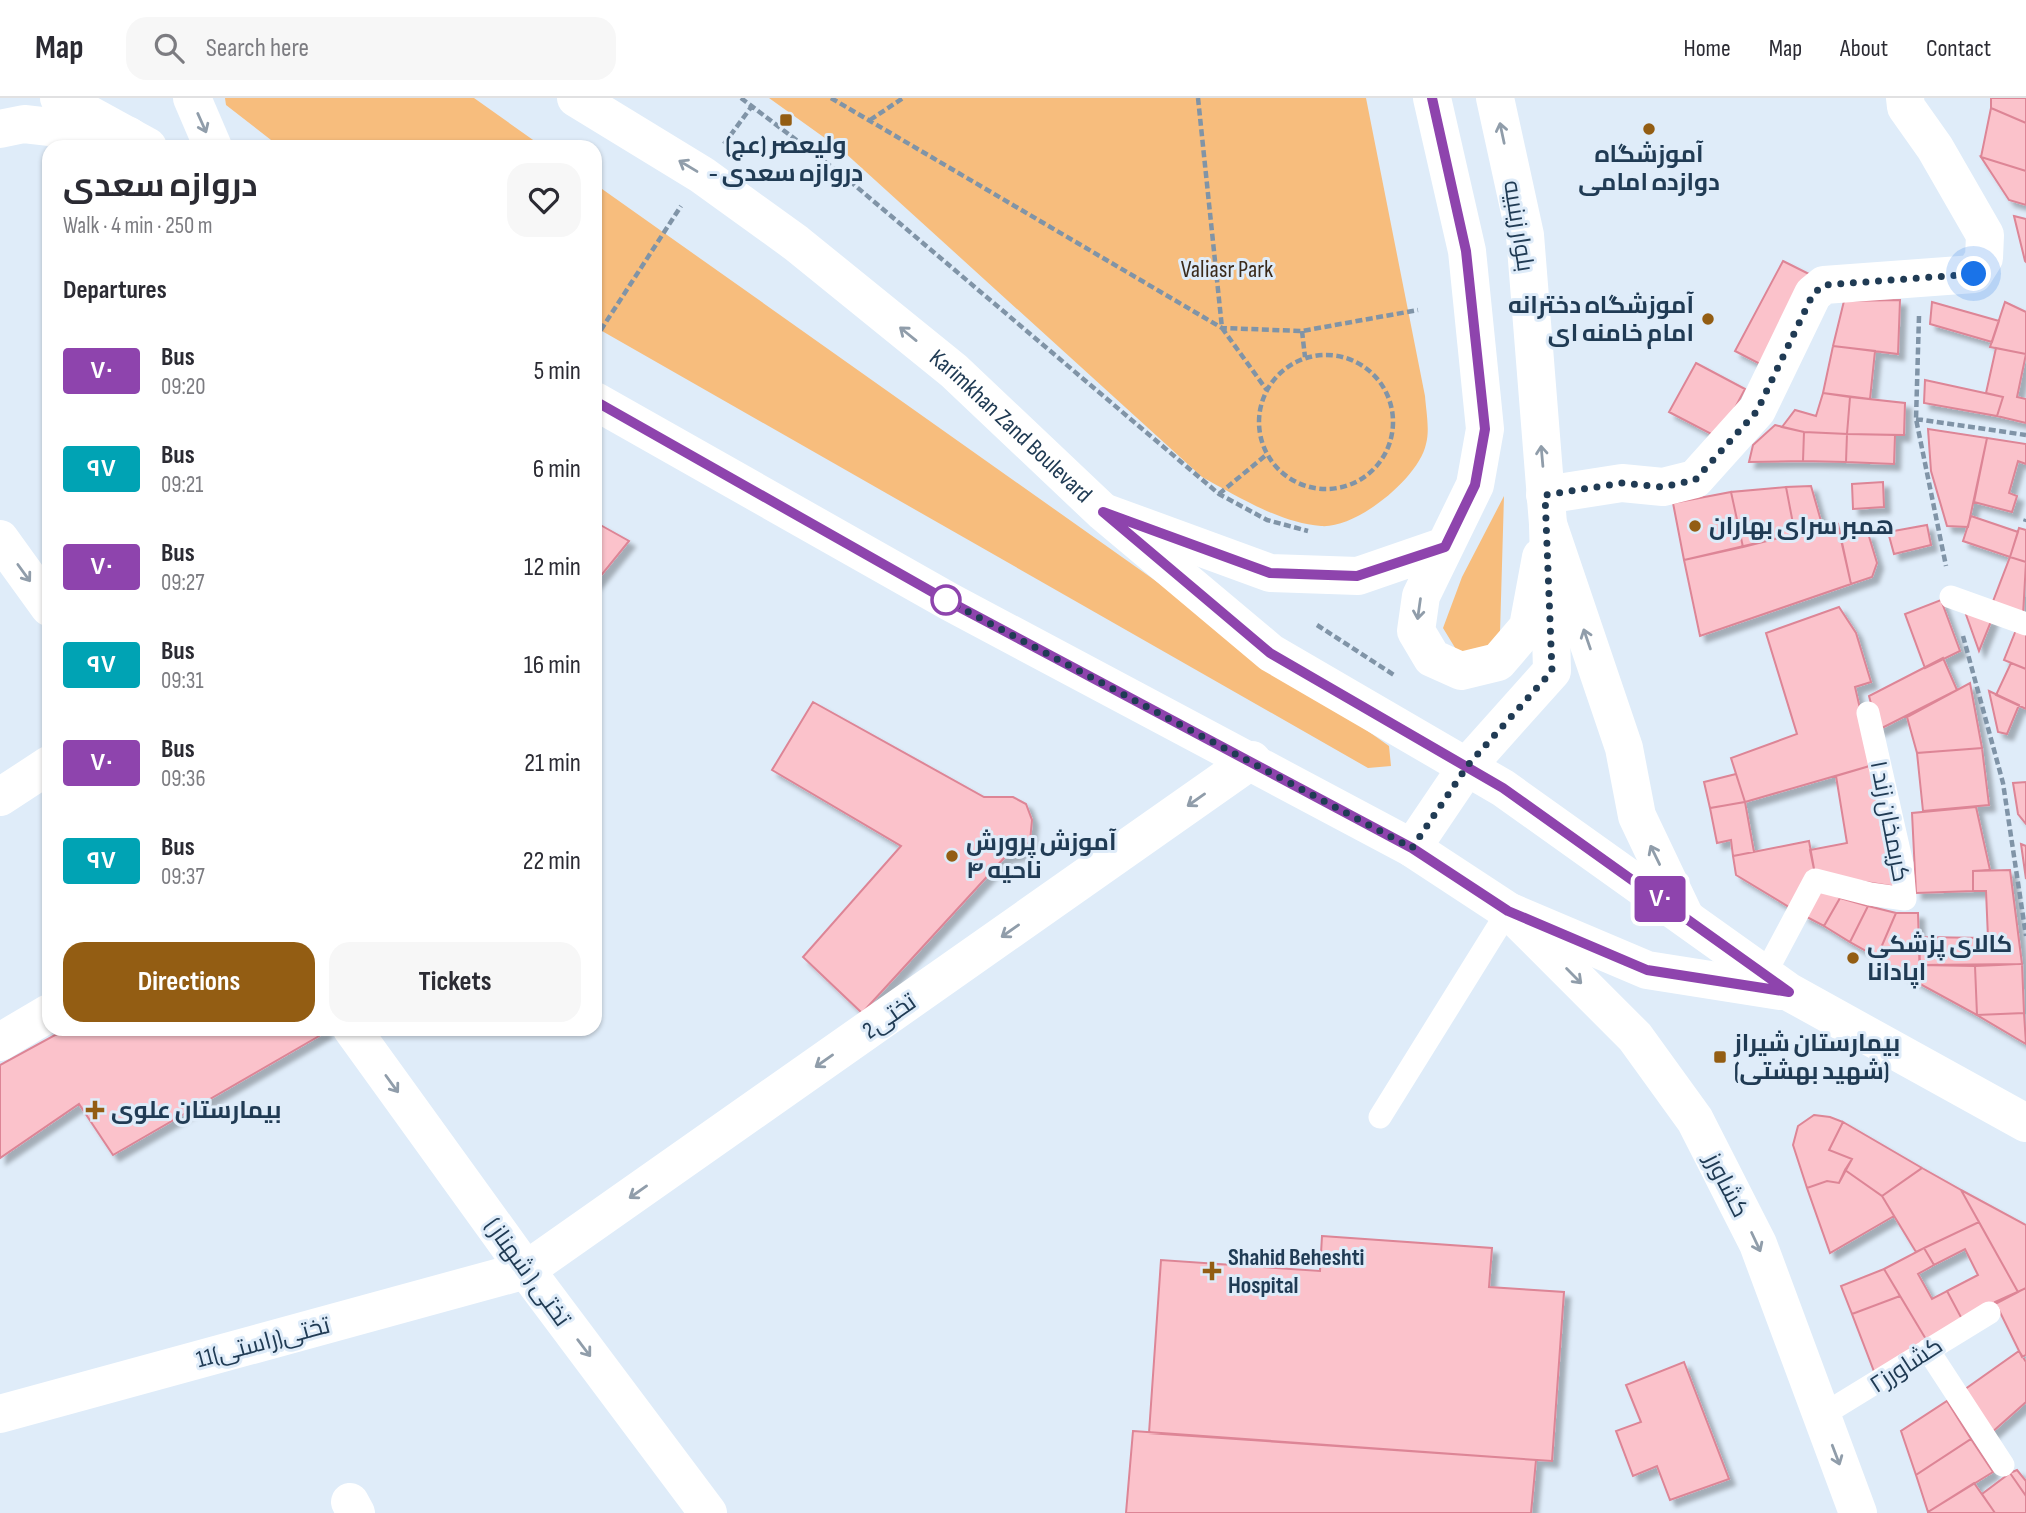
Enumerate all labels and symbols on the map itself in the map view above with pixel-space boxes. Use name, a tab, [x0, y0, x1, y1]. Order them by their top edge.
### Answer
one-way arrow	[196, 112, 209, 133]
marker: ولیعصر (عج) - دروازه سعدی	[778, 112, 794, 128]
marker: آموزشگاه دوازده امامی	[1641, 121, 1657, 137]
one-way arrow	[1495, 122, 1509, 145]
place label: ولیعصر (عج) - دروازه سعدی	[709, 131, 863, 188]
place label: آموزشگاه دوازده امامی	[1578, 140, 1720, 197]
one-way arrow	[678, 159, 698, 173]
street label: بلوار زینبیه	[1497, 178, 1540, 274]
park label: Valiasr Park	[1181, 255, 1273, 284]
your location	[1956, 256, 1991, 291]
place label: آموزشگاه دخترانه امام خامنه ای	[1508, 291, 1694, 349]
marker: آموزشگاه دخترانه امام خامنه ای	[1700, 311, 1716, 327]
one-way arrow	[899, 326, 917, 341]
street label: Karimkhan Zand Boulevard	[924, 343, 1098, 509]
one-way arrow	[1535, 445, 1548, 467]
place label: همبر سرای بهاران	[1709, 512, 1894, 541]
marker: همبر سرای بهاران	[1687, 518, 1703, 534]
one-way arrow	[17, 563, 32, 582]
unlabelled marker	[931, 585, 961, 615]
one-way arrow	[1413, 597, 1426, 620]
one-way arrow	[1580, 629, 1592, 651]
street label: کریمخان زند ۱	[1864, 758, 1915, 884]
one-way arrow	[1187, 793, 1206, 807]
place label: آموزش پرورش ناحیه ۴	[966, 828, 1117, 885]
one-way arrow	[1648, 845, 1662, 866]
marker: آموزش پرورش ناحیه ۴	[944, 848, 960, 864]
line badge: ۷۰	[1628, 876, 1692, 922]
one-way arrow	[1001, 924, 1020, 938]
place label: کالای پزشکی اپادانا	[1867, 930, 2012, 989]
marker: کالای پزشکی اپادانا	[1845, 950, 1861, 966]
one-way arrow	[1565, 967, 1582, 984]
street label: 2تختی	[857, 987, 922, 1045]
place label: بیمارستان شیراز (شهید بهشتی)	[1733, 1029, 1900, 1086]
marker: بیمارستان شیراز (شهید بهشتی)	[1712, 1049, 1728, 1065]
one-way arrow	[815, 1054, 834, 1068]
one-way arrow	[385, 1074, 399, 1093]
place label: بیمارستان علوی	[111, 1096, 281, 1125]
marker: بیمارستان علوی	[85, 1100, 105, 1120]
street label: کشاورز	[1697, 1146, 1755, 1222]
one-way arrow	[629, 1185, 648, 1199]
street label: تختی ( شهناز )	[478, 1212, 577, 1333]
one-way arrow	[1750, 1231, 1764, 1252]
place label: Shahid Beheshti Hospital	[1228, 1243, 1365, 1300]
marker: Shahid Beheshti Hospital	[1202, 1261, 1222, 1281]
street label: 11تختی(راستی)	[193, 1311, 334, 1374]
street label: کشاورز۲	[1864, 1331, 1948, 1400]
one-way arrow	[576, 1338, 591, 1357]
one-way arrow	[1831, 1444, 1843, 1465]

